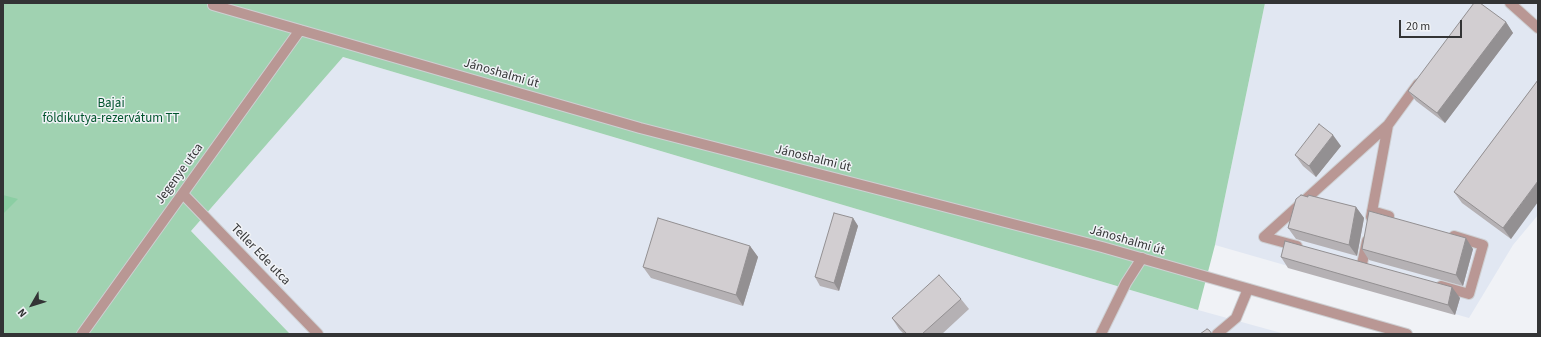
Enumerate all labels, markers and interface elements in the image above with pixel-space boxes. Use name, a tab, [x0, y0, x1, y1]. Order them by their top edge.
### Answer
scale bar	[1401, 12, 1464, 38]
text: 20 m	[1406, 18, 1430, 35]
street label: Jánoshalmi út	[462, 56, 540, 92]
park label: Bajai földikutya-rezervátum TT	[42, 96, 180, 127]
street label: Jegenye utca	[153, 141, 207, 207]
street label: Jánoshalmi út	[774, 142, 852, 176]
street label: Teller Ede utca	[227, 221, 293, 289]
street label: Jánoshalmi út	[1088, 223, 1166, 259]
north arrow	[12, 285, 52, 325]
text: N	[14, 305, 30, 320]

